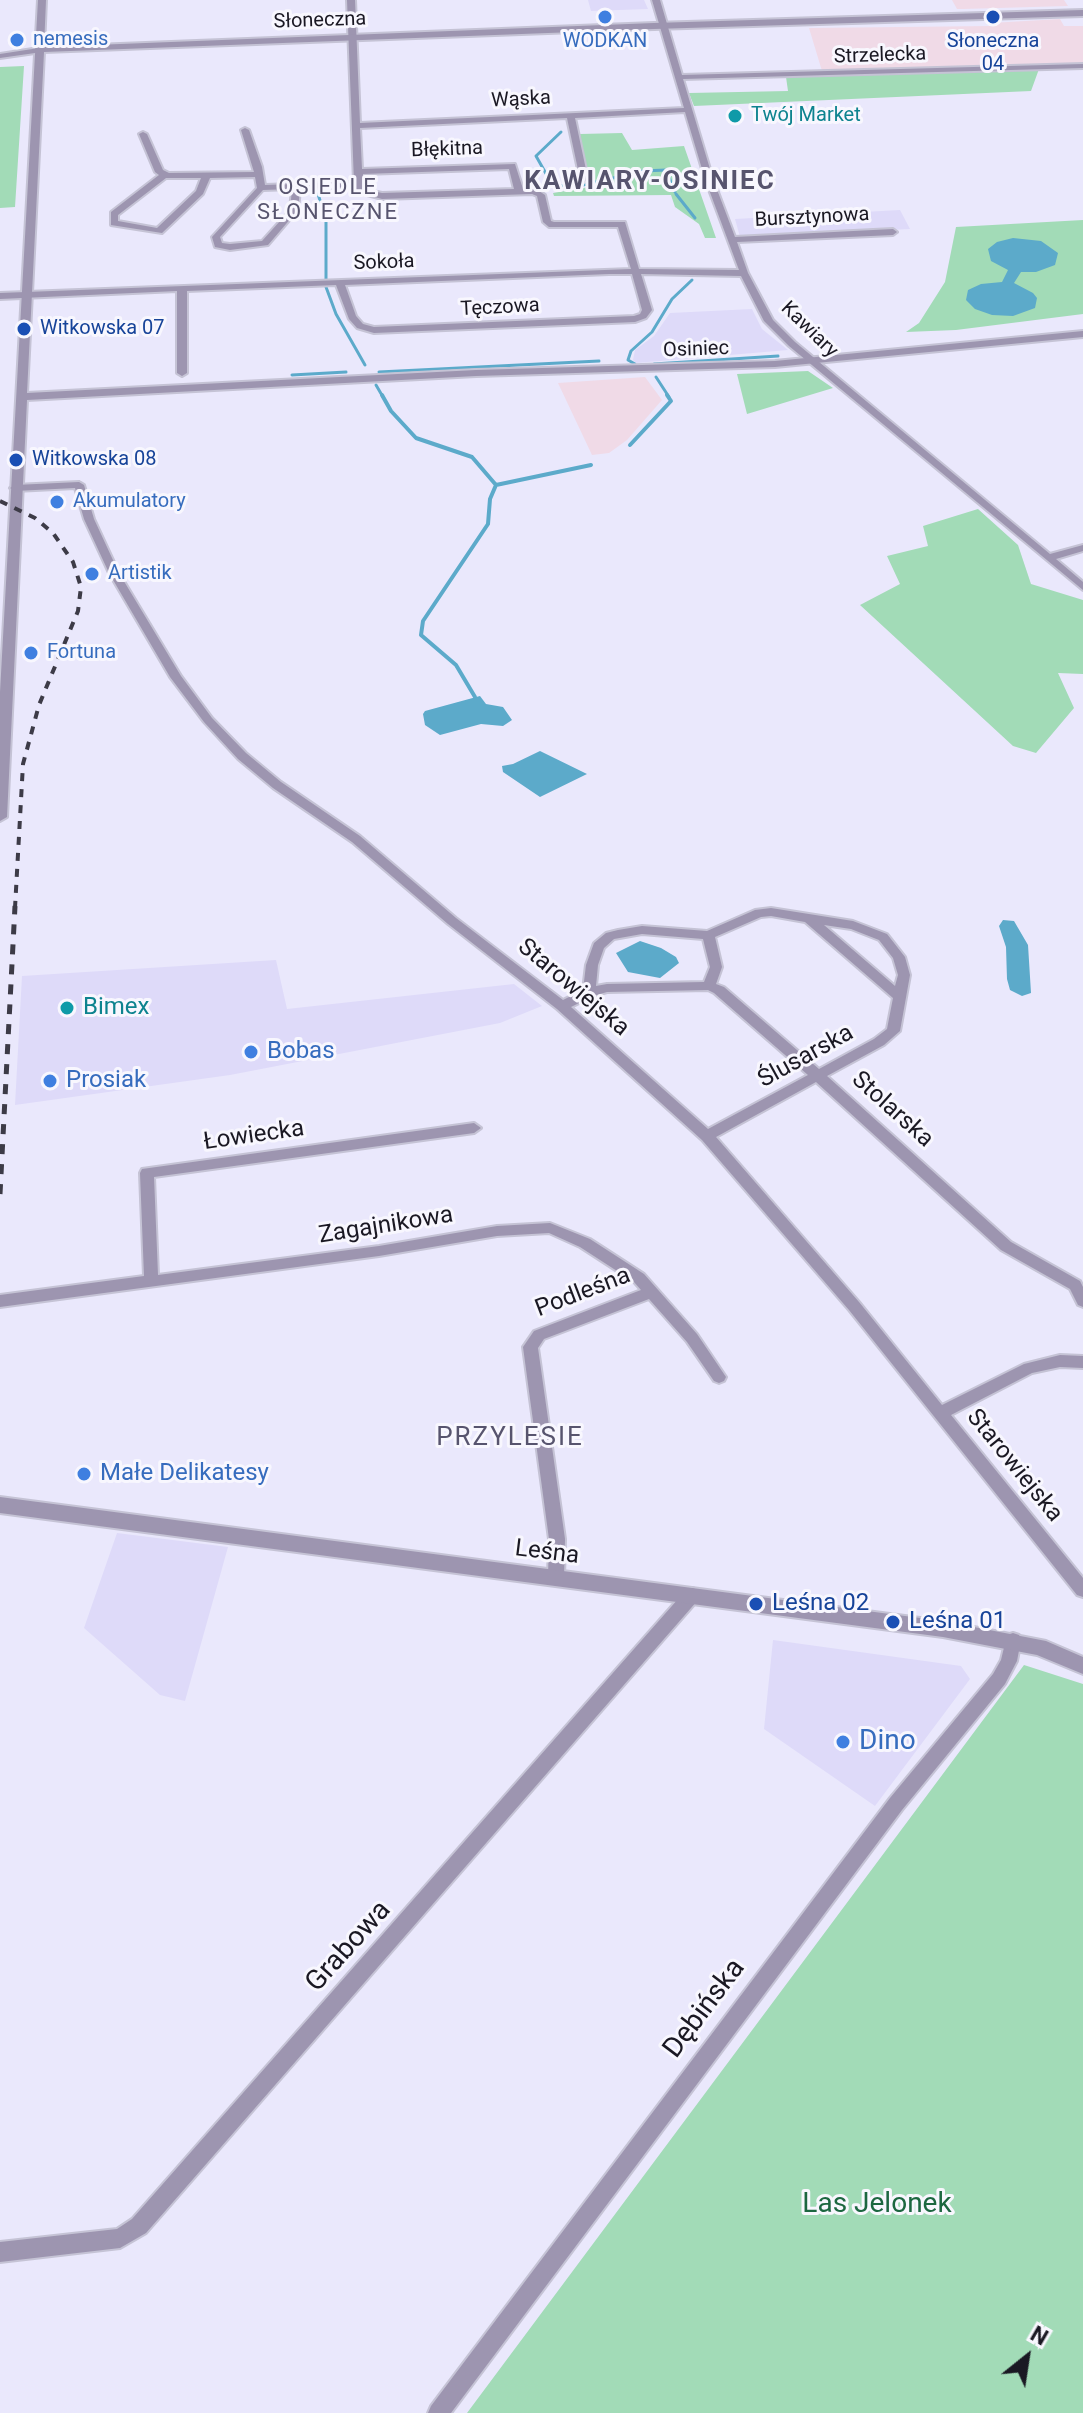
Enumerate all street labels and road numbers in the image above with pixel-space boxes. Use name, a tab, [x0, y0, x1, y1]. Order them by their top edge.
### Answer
street label: Słoneczna	[273, 7, 367, 35]
street label: Strzelecka	[833, 42, 927, 70]
street label: Wąska	[491, 86, 551, 114]
street label: Błękitna	[411, 137, 483, 163]
street label: Bursztynowa	[754, 203, 870, 233]
street label: Sokoła	[353, 250, 415, 276]
street label: Tęczowa	[460, 294, 540, 322]
street label: Kawiary	[775, 297, 843, 363]
street label: Osiniec	[663, 337, 729, 363]
street label: Starowiejska	[511, 933, 635, 1043]
street label: Ślusarska	[753, 1019, 859, 1095]
street label: Stolarska	[845, 1066, 939, 1154]
street label: Łowiecka	[202, 1115, 306, 1157]
street label: Zagajnikowa	[317, 1201, 455, 1251]
street label: Podleśna	[531, 1262, 635, 1324]
street label: Starowiejska	[960, 1404, 1068, 1528]
street label: Leśna	[513, 1535, 581, 1571]
street label: Grabowa	[299, 1894, 399, 2000]
street label: Dębińska	[657, 1953, 753, 2065]

